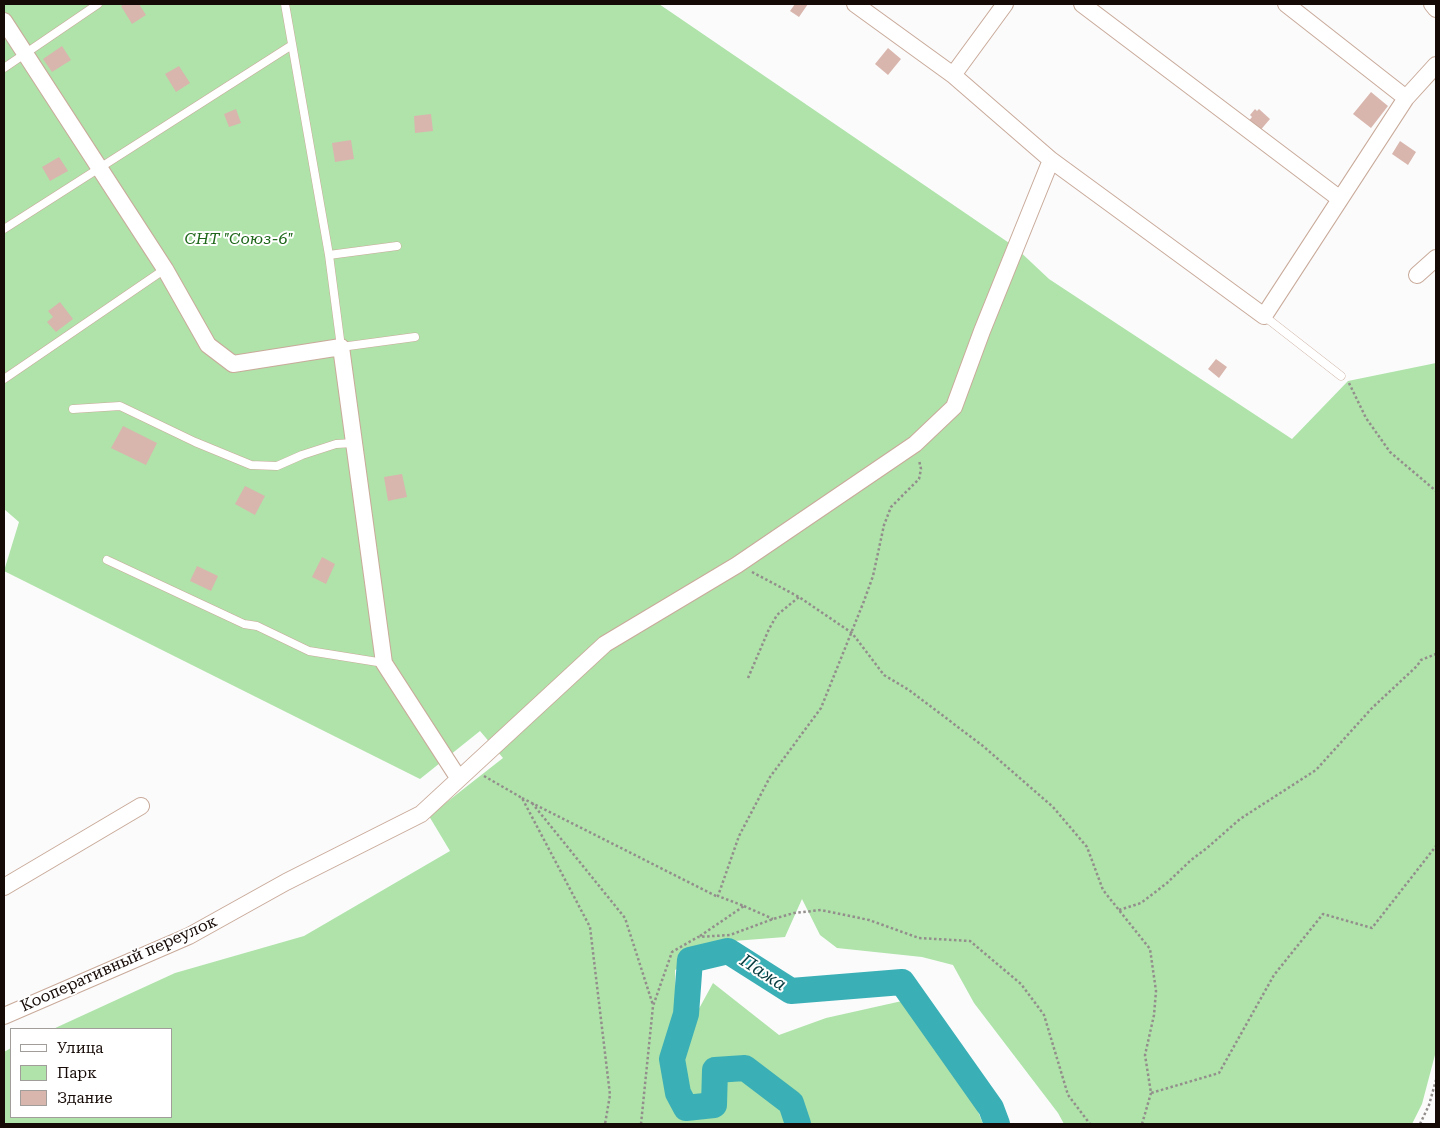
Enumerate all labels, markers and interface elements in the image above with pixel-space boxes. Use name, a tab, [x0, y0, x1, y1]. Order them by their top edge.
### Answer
park label: СНТ "Союз-6"	[184, 229, 294, 249]
street label: Кооперативный переулок	[18, 912, 220, 1016]
water label: Пажа	[736, 950, 790, 996]
legend	[10, 1028, 172, 1118]
text: Улица	[57, 1039, 103, 1057]
text: Парк	[57, 1064, 97, 1082]
text: Здание	[57, 1089, 113, 1107]

